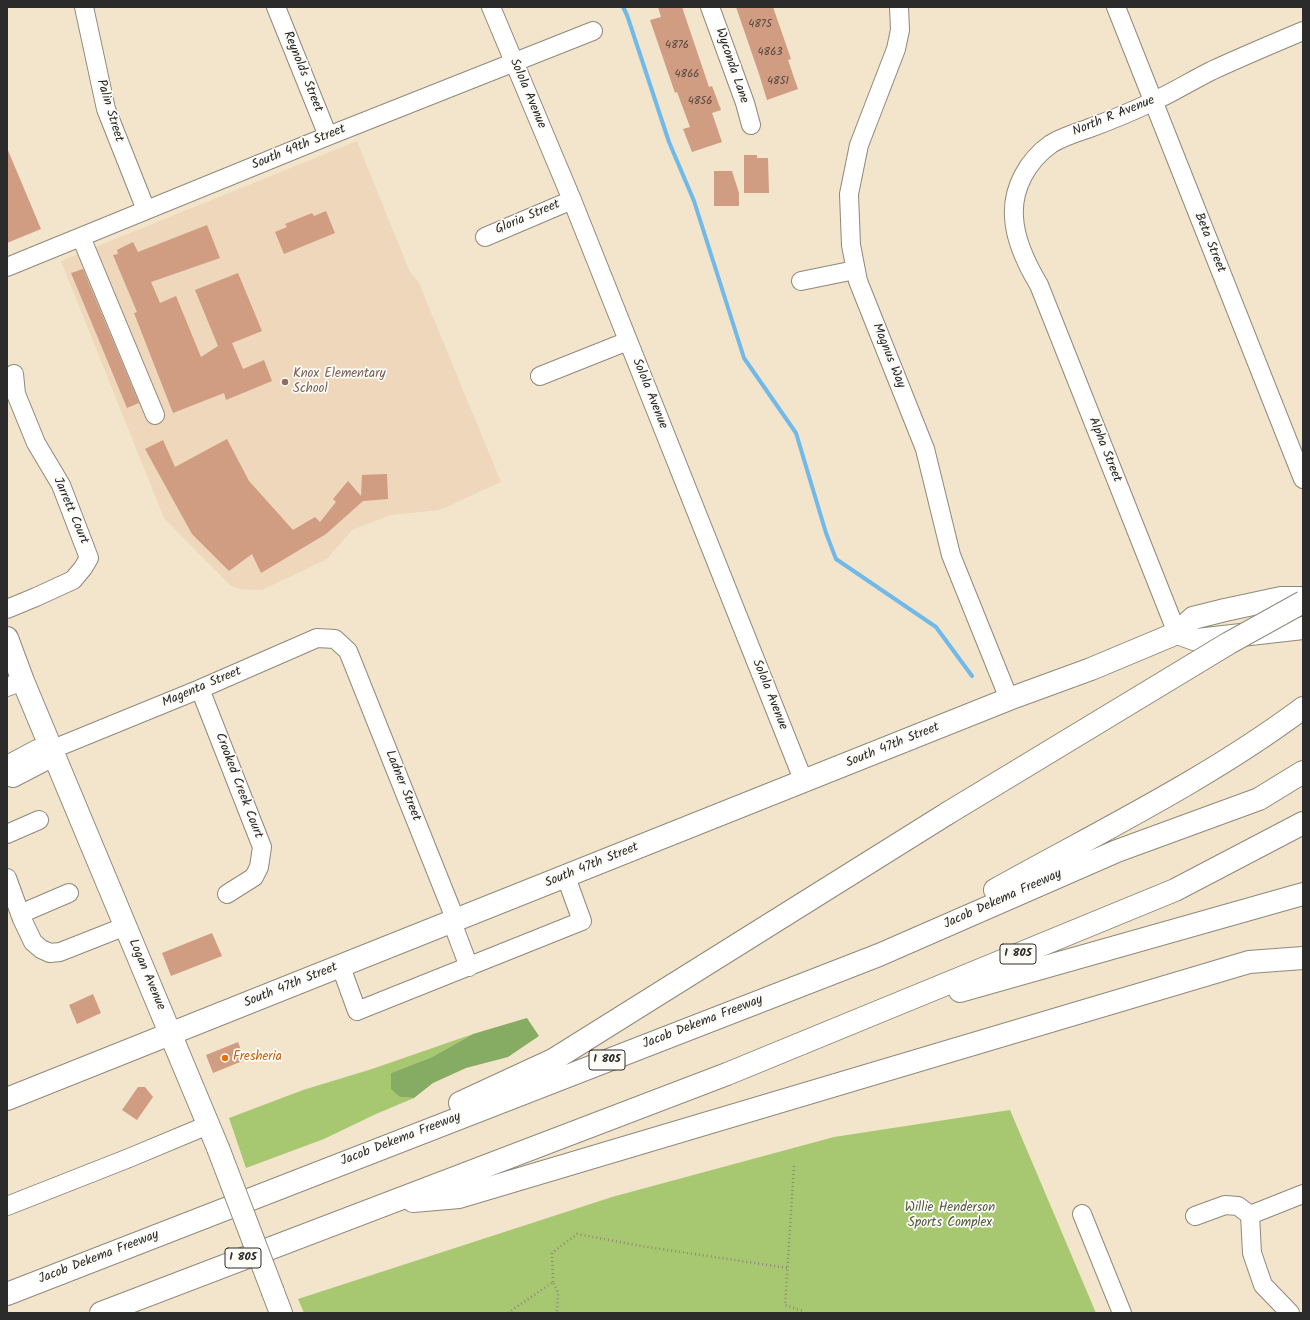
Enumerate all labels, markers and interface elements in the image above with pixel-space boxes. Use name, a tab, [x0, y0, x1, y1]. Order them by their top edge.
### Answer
house number: 4875	[748, 18, 772, 32]
street label: Wyconda Lane	[711, 26, 751, 106]
street label: Reynolds Street	[279, 29, 325, 115]
house number: 4876	[665, 39, 689, 53]
house number: 4863	[757, 46, 783, 60]
street label: Solola Avenue	[505, 57, 549, 131]
house number: 4866	[675, 68, 699, 82]
house number: 4851	[767, 75, 789, 89]
street label: Palin Street	[92, 78, 126, 144]
street label: North R Avenue	[1071, 93, 1157, 141]
house number: 4856	[688, 95, 712, 109]
street label: South 49th Street	[250, 122, 348, 174]
street label: Gloria Street	[493, 197, 563, 239]
street label: Beta Street	[1190, 211, 1228, 275]
street label: Magnus Way	[868, 321, 908, 391]
street label: Solola Avenue	[628, 356, 670, 432]
place label: Knox Elementary School	[293, 367, 386, 398]
marker: Knox Elementary School	[280, 377, 290, 387]
street label: Alpha Street	[1084, 415, 1124, 485]
street label: Jarrett Court	[49, 475, 91, 547]
street label: Solola Avenue	[748, 657, 790, 733]
street label: Magenta Street	[160, 664, 244, 712]
street label: South 47th Street	[844, 720, 942, 772]
street label: Crooked Creek Court	[211, 731, 265, 841]
street label: Ladner Street	[381, 748, 423, 824]
street label: South 47th Street	[543, 840, 641, 892]
street label: Jacob Dekema Freeway	[942, 867, 1064, 933]
street label: Logan Avenue	[124, 937, 168, 1013]
road number: I 805	[1000, 944, 1036, 964]
street label: South 47th Street	[242, 960, 340, 1012]
street label: Jacob Dekema Freeway	[641, 993, 765, 1053]
place label: Fresheria	[233, 1050, 282, 1066]
road number: I 805	[589, 1050, 625, 1070]
marker: Fresheria	[220, 1053, 230, 1063]
street label: Jacob Dekema Freeway	[339, 1110, 463, 1170]
park label: Willie Henderson Sports Complex	[905, 1201, 995, 1232]
street label: Jacob Dekema Freeway	[37, 1228, 161, 1288]
road number: I 805	[225, 1248, 261, 1268]

